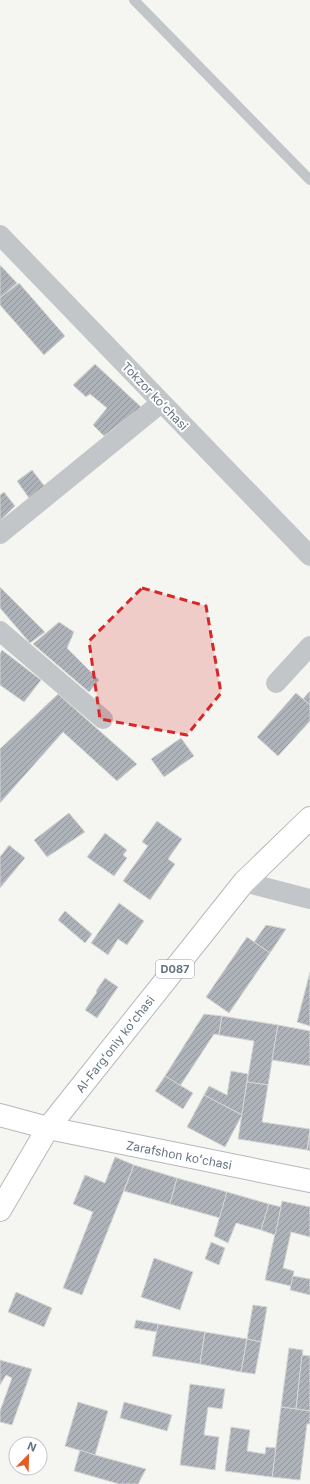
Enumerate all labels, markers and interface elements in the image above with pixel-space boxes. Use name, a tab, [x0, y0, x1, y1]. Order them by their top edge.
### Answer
street label: Tokzor koʻchasi	[119, 359, 191, 433]
road number: D087	[156, 960, 194, 978]
street label: Al-Fargʻoniy koʻchasi	[72, 992, 158, 1096]
street label: Zarafshon koʻchasi	[125, 1137, 233, 1173]
north arrow	[8, 1436, 48, 1476]
text: N	[25, 1439, 39, 1455]

